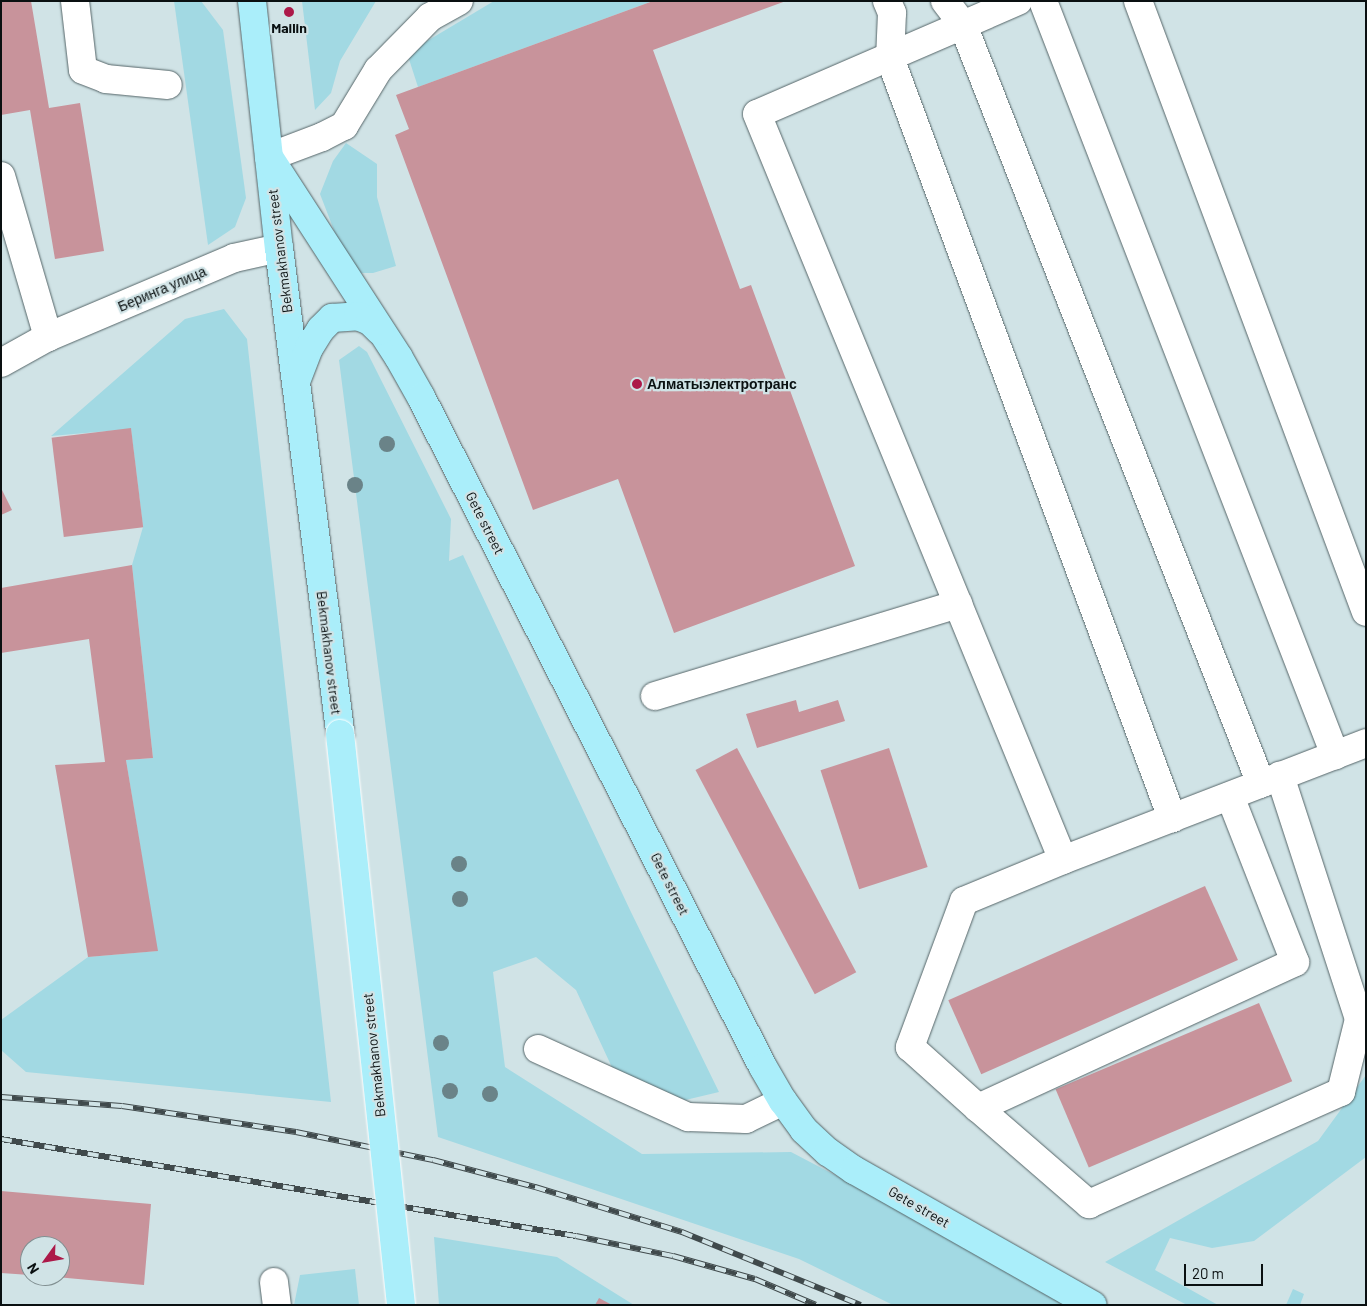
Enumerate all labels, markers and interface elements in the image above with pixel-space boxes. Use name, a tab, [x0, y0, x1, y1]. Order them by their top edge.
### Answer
marker: Mailin	[283, 6, 295, 18]
place label: Mailin	[271, 20, 307, 36]
street label: Bekmakhanov street	[264, 188, 296, 314]
street label: Беринга улица	[115, 263, 209, 315]
place label: Алматыэлектротранс	[647, 376, 797, 392]
marker: Алматыэлектротранс	[631, 378, 643, 390]
street label: Gete street	[462, 489, 508, 557]
street label: Bekmakhanov street	[313, 590, 345, 716]
street label: Gete street	[647, 850, 693, 918]
street label: Bekmakhanov street	[359, 992, 389, 1118]
street label: Gete street	[885, 1183, 953, 1231]
north arrow	[20, 1236, 70, 1286]
scale bar	[1187, 1254, 1266, 1286]
text: N	[23, 1260, 42, 1277]
text: 20 m	[1192, 1264, 1224, 1282]

